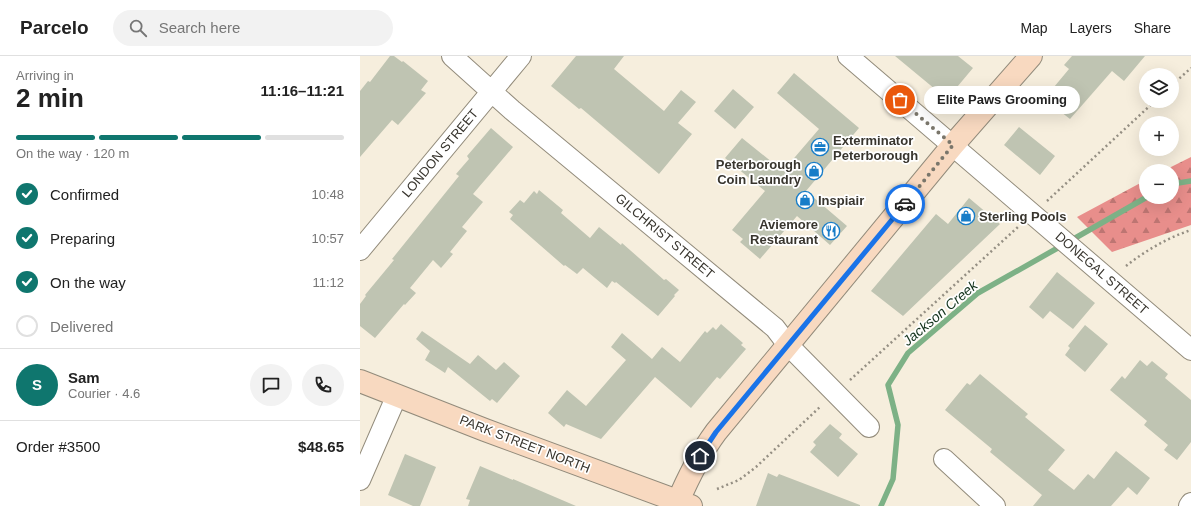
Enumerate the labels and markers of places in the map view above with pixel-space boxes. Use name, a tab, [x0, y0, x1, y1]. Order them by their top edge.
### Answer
pin	[883, 83, 917, 117]
callout: Elite Paws Grooming	[924, 86, 1080, 114]
place label: Exterminator Peterborough	[833, 133, 918, 163]
office icon: Exterminator Peterborough	[810, 137, 830, 157]
place label: Peterborough Coin Laundry	[716, 157, 802, 187]
shop icon: Peterborough Coin Laundry	[804, 161, 824, 181]
shop icon: Inspiair	[795, 190, 815, 210]
place label: Inspiair	[818, 193, 864, 208]
shop icon: Sterling Pools	[956, 206, 976, 226]
place label: Sterling Pools	[979, 209, 1066, 224]
place label: Aviemore Restaurant	[750, 217, 819, 247]
restaurant icon: Aviemore Restaurant	[821, 221, 841, 241]
pin	[683, 439, 717, 473]

